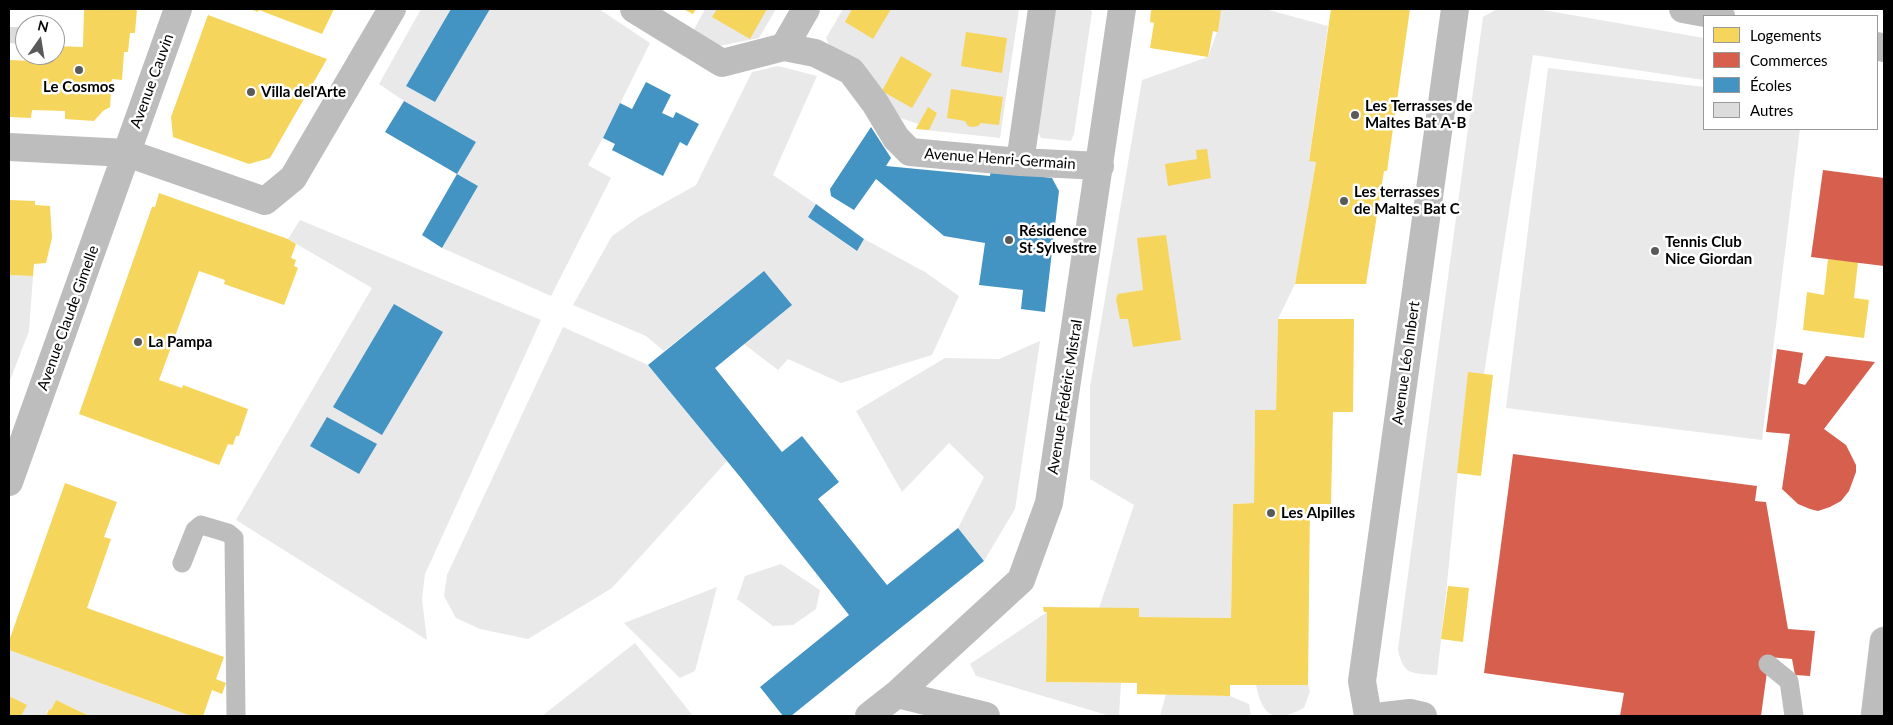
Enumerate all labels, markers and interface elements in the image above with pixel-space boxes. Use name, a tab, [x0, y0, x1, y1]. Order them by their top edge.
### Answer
north arrow	[15, 15, 65, 65]
legend	[1703, 15, 1878, 130]
text: N	[36, 16, 50, 35]
text: Logements	[1750, 26, 1822, 44]
street label: Avenue Cauvin	[127, 31, 177, 131]
text: Commerces	[1750, 51, 1828, 69]
marker: Le Cosmos	[73, 64, 85, 76]
text: Écoles	[1750, 76, 1792, 94]
place label: Le Cosmos	[43, 78, 115, 96]
place label: Villa del'Arte	[261, 83, 346, 101]
marker: Villa del'Arte	[245, 86, 257, 98]
place label: Les Terrasses de Maltes Bat A-B	[1365, 97, 1473, 132]
text: Autres	[1750, 101, 1793, 119]
marker: Les Terrasses de Maltes Bat A-B	[1349, 109, 1361, 121]
street label: Avenue Henri-Germain	[924, 145, 1076, 173]
place label: Les terrasses de Maltes Bat C	[1354, 183, 1460, 218]
marker: Les terrasses de Maltes Bat C	[1338, 195, 1350, 207]
place label: Résidence St Sylvestre	[1019, 222, 1097, 257]
place label: Tennis Club Nice Giordan	[1665, 233, 1752, 268]
marker: Résidence St Sylvestre	[1003, 234, 1015, 246]
street label: Avenue Claude Gimelle	[33, 243, 103, 393]
marker: Tennis Club Nice Giordan	[1649, 245, 1661, 257]
street label: Avenue Léo Imbert	[1388, 300, 1424, 426]
street label: Avenue Frédéric Mistral	[1044, 318, 1086, 476]
place label: La Pampa	[148, 333, 212, 351]
marker: La Pampa	[132, 336, 144, 348]
place label: Les Alpilles	[1281, 504, 1355, 522]
marker: Les Alpilles	[1265, 507, 1277, 519]

